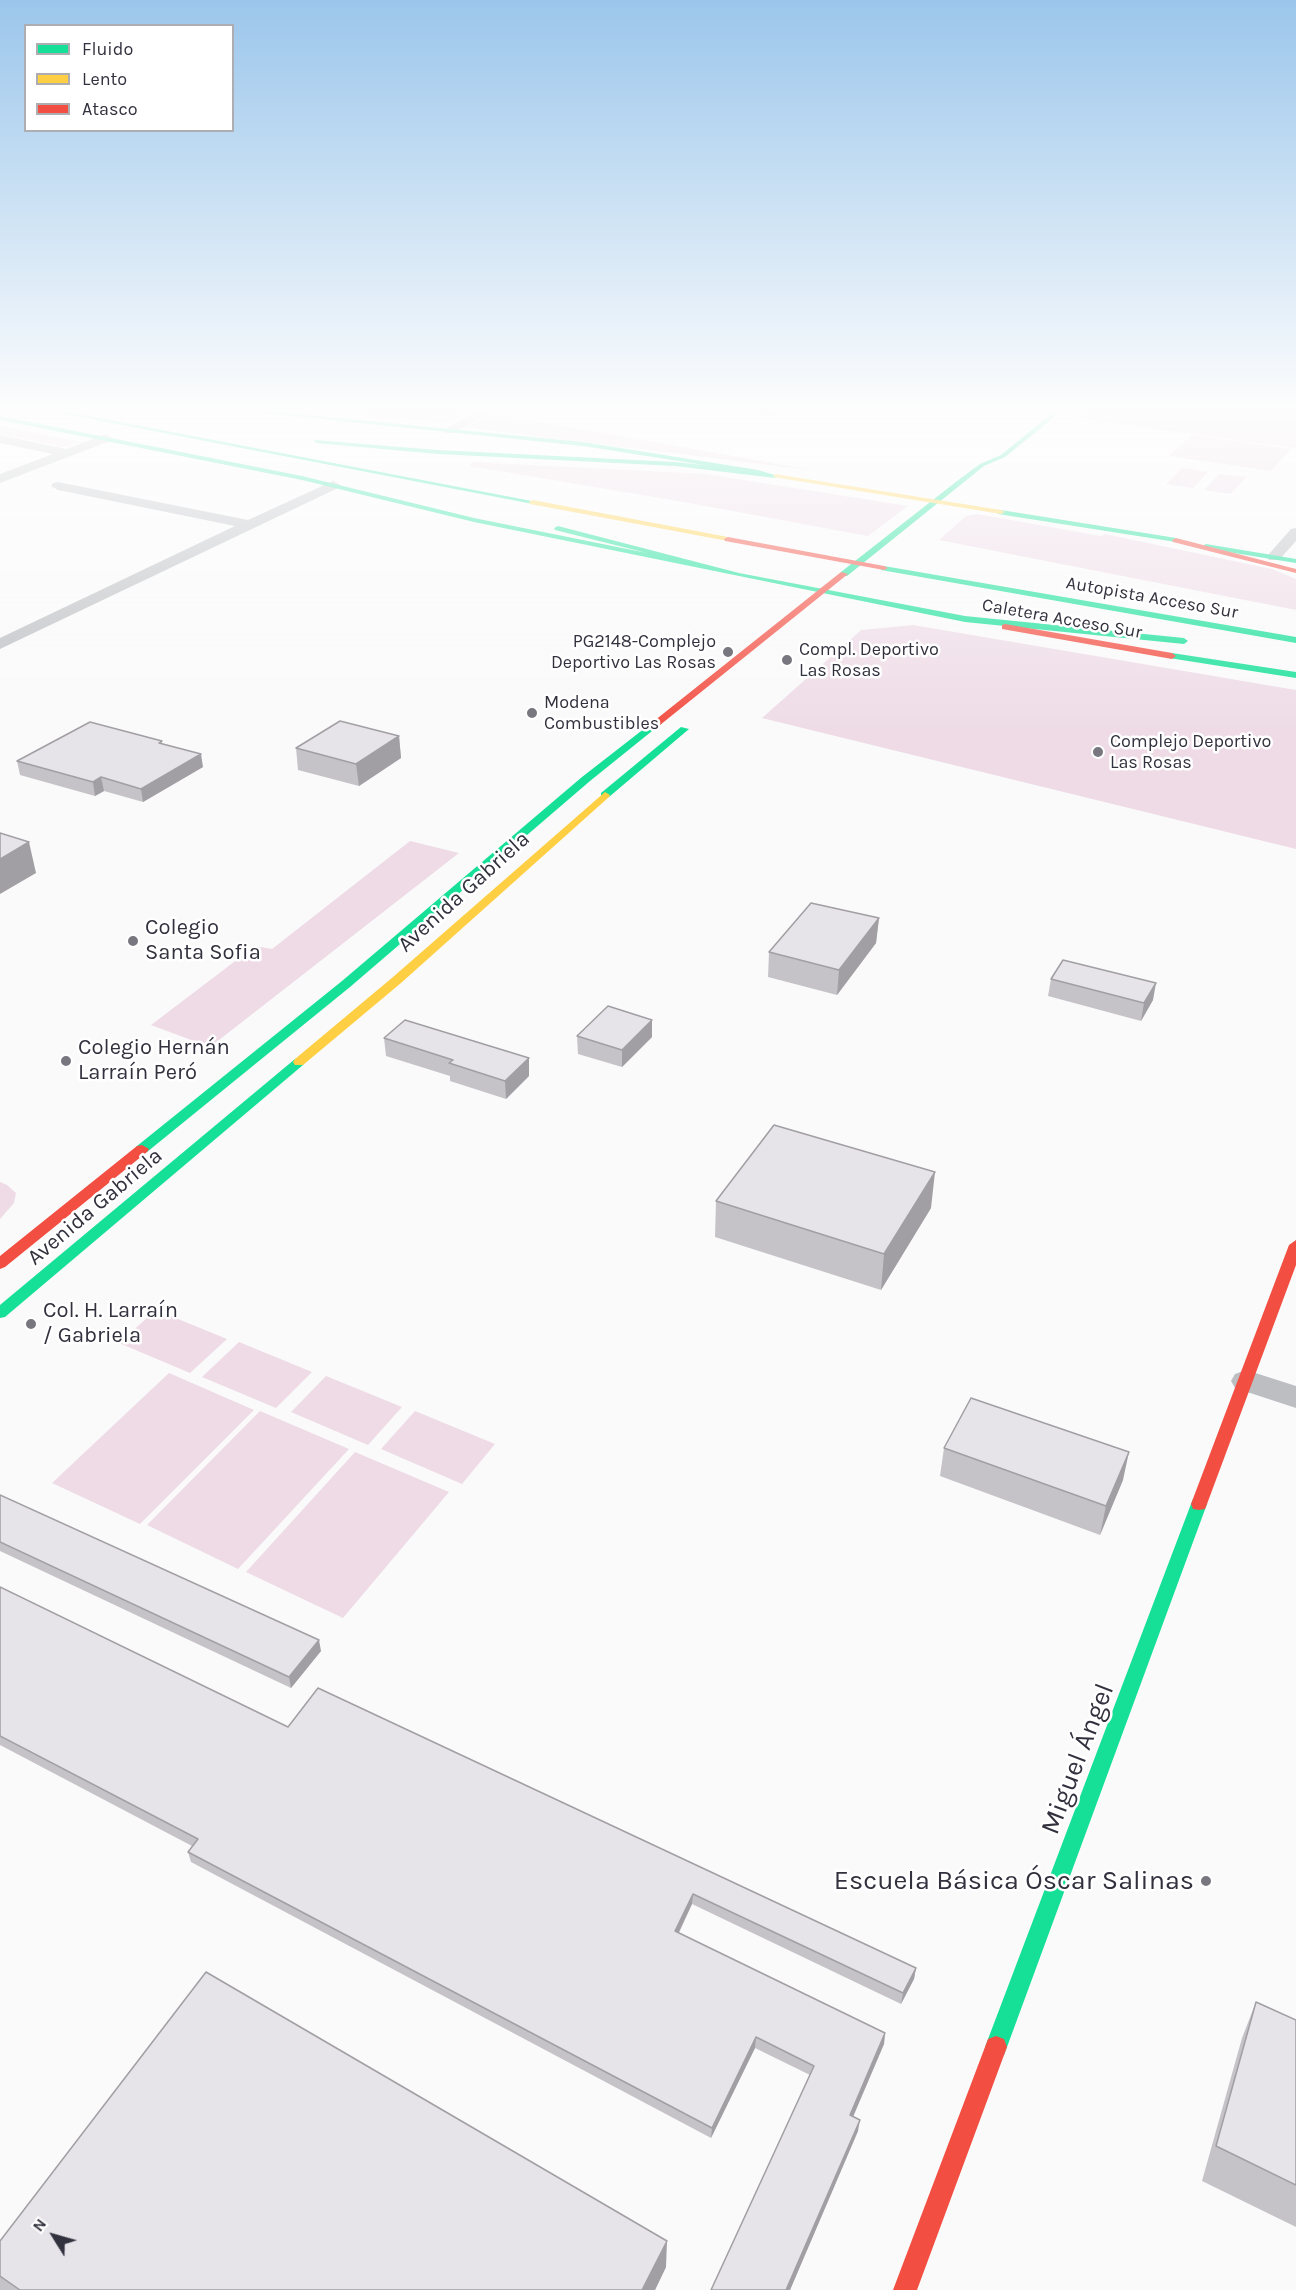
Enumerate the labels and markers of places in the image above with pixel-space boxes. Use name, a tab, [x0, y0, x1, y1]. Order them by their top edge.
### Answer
place label: PG2148-Complejo Deportivo Las Rosas	[551, 631, 716, 674]
place label: Compl. Deportivo Las Rosas	[799, 639, 939, 682]
marker: PG2148-Complejo Deportivo Las Rosas	[721, 645, 735, 659]
marker: Compl. Deportivo Las Rosas	[780, 653, 794, 667]
place label: Modena Combustibles	[544, 692, 659, 734]
marker: Modena Combustibles	[525, 706, 539, 720]
place label: Complejo Deportivo Las Rosas	[1110, 731, 1271, 774]
marker: Complejo Deportivo Las Rosas	[1091, 745, 1105, 759]
place label: Colegio Santa Sofia	[145, 915, 261, 966]
marker: Colegio Santa Sofia	[126, 934, 140, 948]
place label: Colegio Hernán Larraín Peró	[78, 1035, 230, 1086]
marker: Colegio Hernán Larraín Peró	[59, 1054, 73, 1068]
place label: Col. H. Larraín / Gabriela	[43, 1298, 178, 1350]
marker: Col. H. Larraín / Gabriela	[24, 1317, 38, 1331]
place label: Escuela Básica Óscar Salinas	[834, 1865, 1194, 1897]
marker: Escuela Básica Óscar Salinas	[1199, 1874, 1213, 1888]

